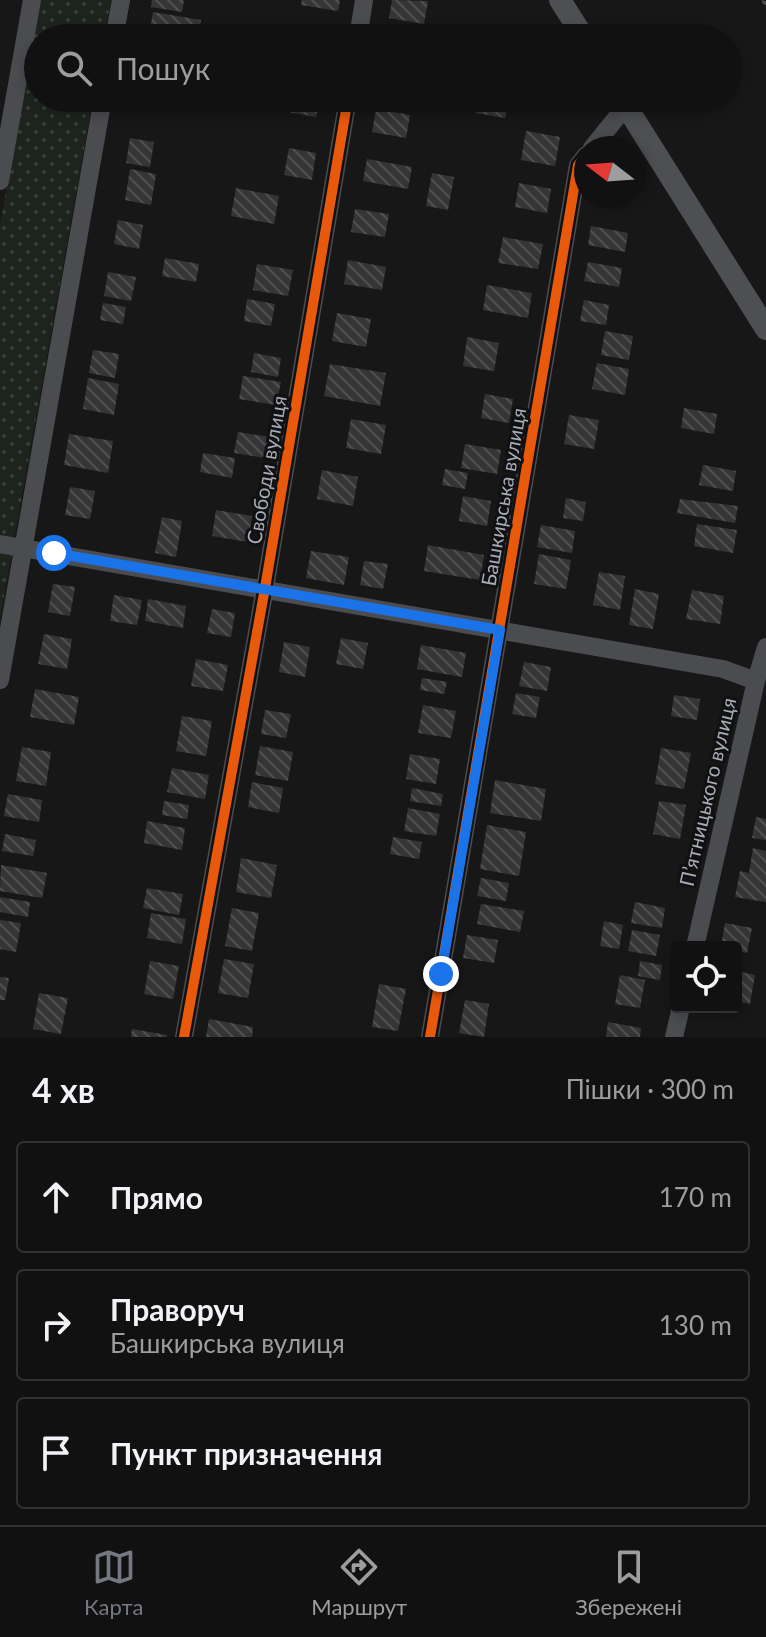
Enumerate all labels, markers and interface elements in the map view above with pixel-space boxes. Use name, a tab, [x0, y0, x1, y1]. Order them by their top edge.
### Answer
search box	[24, 24, 742, 112]
icon: search	[52, 46, 96, 90]
text: Пошук	[116, 50, 210, 86]
north arrow	[574, 136, 646, 208]
street label: Свободи вулиця	[241, 394, 291, 546]
street label: Башкирська вулиця	[476, 406, 531, 588]
route start	[36, 535, 72, 571]
street label: П’ятницького вулиця	[674, 695, 740, 888]
map controls	[670, 941, 742, 1013]
button: locate	[670, 941, 742, 1013]
route end	[423, 956, 459, 992]
text: 4 хв	[32, 1069, 95, 1110]
text: Пішки · 300 m	[566, 1073, 734, 1105]
icon: ahead	[34, 1175, 78, 1219]
text: Прямо	[110, 1179, 203, 1215]
text: 170 m	[659, 1181, 732, 1213]
text: Праворуч	[110, 1291, 245, 1327]
icon: right	[34, 1303, 78, 1347]
text: 130 m	[659, 1309, 732, 1341]
text: Башкирська вулиця	[110, 1327, 345, 1359]
icon: arrive	[34, 1431, 78, 1475]
text: Пункт призначення	[110, 1435, 383, 1471]
tab: Карта	[84, 1545, 143, 1620]
tab: Маршрут	[311, 1545, 407, 1620]
tab: Збережені	[575, 1545, 682, 1620]

